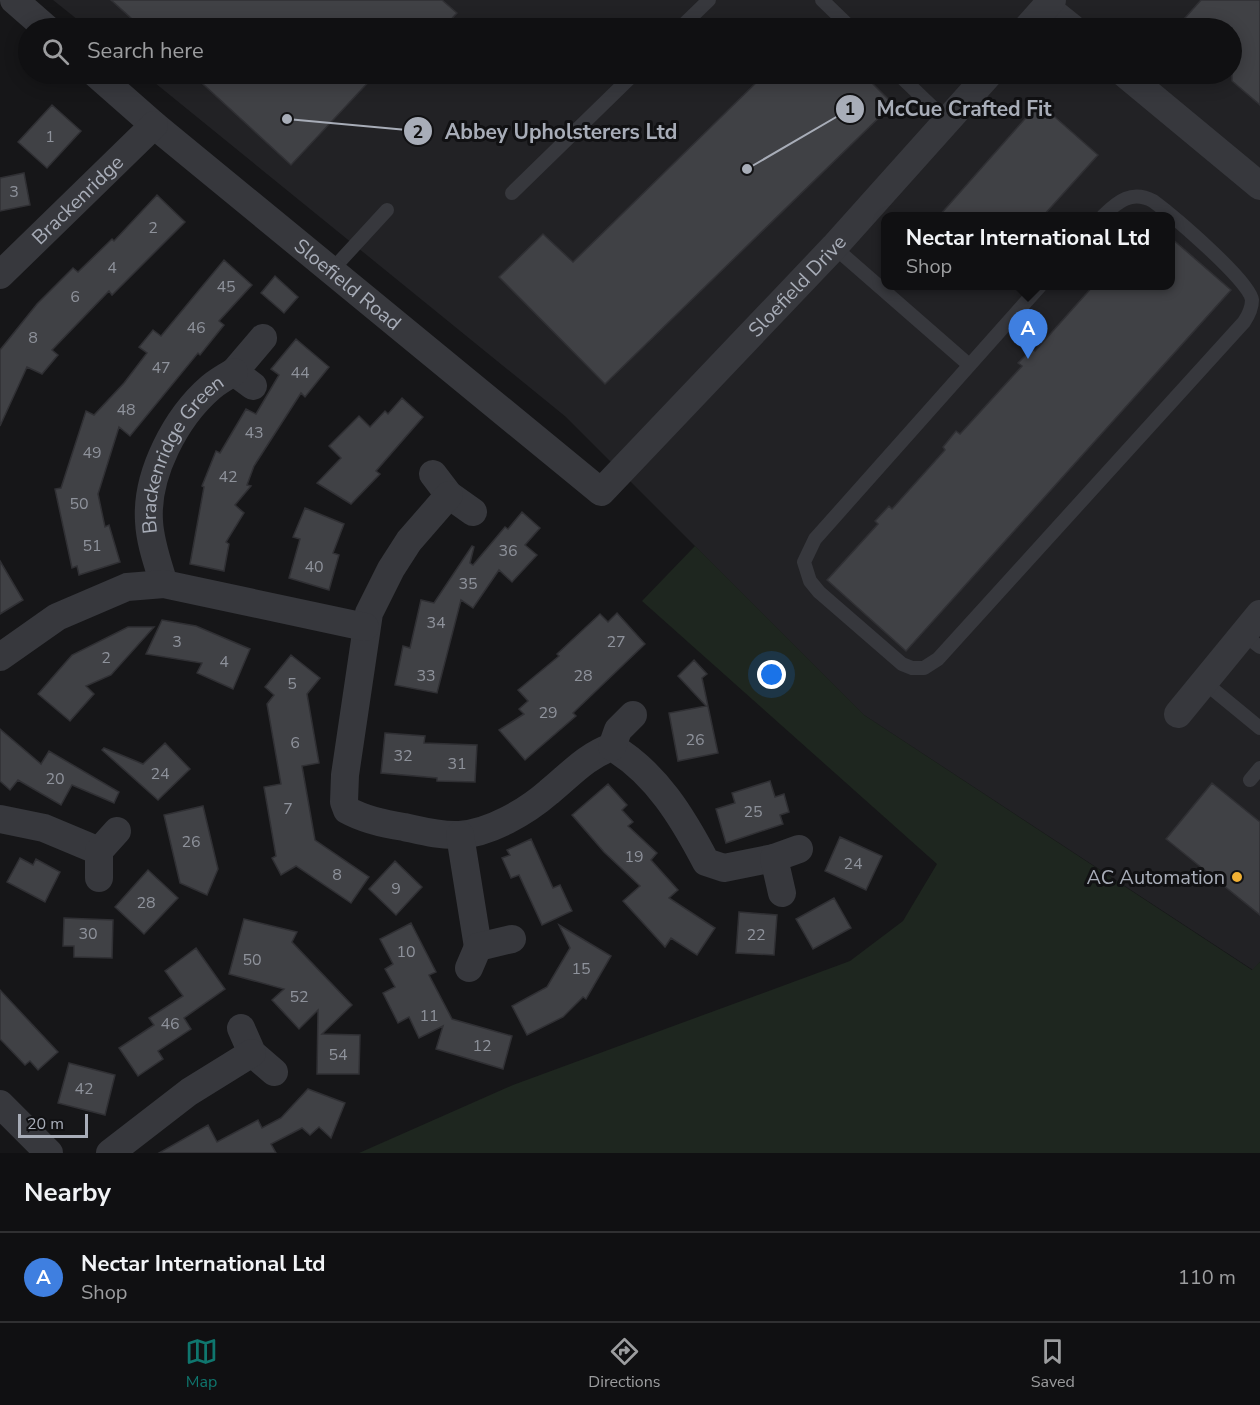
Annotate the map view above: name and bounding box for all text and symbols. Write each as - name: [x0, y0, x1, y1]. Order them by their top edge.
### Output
- search box: [18, 18, 1242, 84]
- icon: search: [39, 35, 72, 68]
- text: Search here: [87, 36, 204, 66]
- callout: McCue Crafted Fit: [835, 89, 1064, 128]
- text: McCue Crafted Fit: [876, 95, 1052, 123]
- text: 1: [845, 97, 855, 121]
- callout: Abbey Upholsterers Ltd: [403, 112, 689, 151]
- text: Abbey Upholsterers Ltd: [445, 118, 677, 146]
- text: 2: [413, 120, 423, 144]
- house number: 1: [45, 126, 55, 148]
- street label: Brackenridge: [26, 149, 129, 251]
- house number: 3: [9, 181, 19, 203]
- popup: [881, 212, 1175, 290]
- house number: 2: [148, 217, 158, 239]
- text: Nectar International Ltd: [906, 223, 1150, 253]
- street label: Sloefield Drive: [742, 229, 853, 343]
- street label: Sloefield Road: [288, 233, 407, 336]
- text: Shop: [906, 253, 952, 280]
- house number: 4: [107, 257, 117, 279]
- house number: 45: [216, 276, 236, 298]
- house number: 6: [70, 286, 80, 308]
- pin: A: [1008, 310, 1048, 359]
- house number: 46: [186, 317, 206, 339]
- house number: 8: [28, 327, 38, 349]
- house number: 47: [151, 357, 171, 379]
- house number: 44: [290, 362, 310, 384]
- street label: Brackenridge Green: [136, 369, 229, 535]
- house number: 48: [116, 399, 136, 421]
- house number: 43: [244, 422, 264, 444]
- house number: 49: [82, 442, 102, 464]
- house number: 42: [218, 466, 238, 488]
- house number: 50: [69, 493, 89, 515]
- house number: 51: [82, 535, 102, 557]
- house number: 36: [498, 540, 518, 562]
- house number: 40: [304, 556, 324, 578]
- house number: 35: [458, 573, 478, 595]
- house number: 34: [426, 612, 446, 634]
- house number: 3: [172, 631, 182, 653]
- house number: 27: [606, 631, 626, 653]
- house number: 2: [101, 647, 111, 669]
- house number: 4: [219, 651, 229, 673]
- your location: [757, 660, 786, 689]
- house number: 33: [416, 665, 436, 687]
- house number: 28: [573, 665, 593, 687]
- house number: 5: [287, 673, 297, 695]
- house number: 29: [538, 702, 558, 724]
- house number: 26: [685, 729, 705, 751]
- house number: 6: [290, 732, 300, 754]
- house number: 32: [393, 745, 413, 767]
- house number: 31: [447, 753, 467, 775]
- house number: 24: [150, 763, 170, 785]
- house number: 20: [45, 768, 65, 790]
- house number: 7: [283, 798, 293, 820]
- house number: 25: [743, 801, 763, 823]
- house number: 26: [181, 831, 201, 853]
- house number: 19: [624, 846, 644, 868]
- house number: 24: [843, 853, 863, 875]
- house number: 8: [332, 864, 342, 886]
- place label: AC Automation: [1086, 864, 1225, 891]
- marker: AC Automation: [1230, 870, 1244, 884]
- house number: 9: [391, 878, 401, 900]
- house number: 28: [136, 892, 156, 914]
- house number: 30: [78, 923, 98, 945]
- house number: 22: [746, 924, 766, 946]
- house number: 10: [396, 941, 416, 963]
- house number: 50: [242, 949, 262, 971]
- house number: 15: [571, 958, 591, 980]
- house number: 52: [289, 986, 309, 1008]
- house number: 11: [419, 1005, 439, 1027]
- house number: 46: [160, 1013, 180, 1035]
- house number: 12: [472, 1035, 492, 1057]
- house number: 54: [328, 1044, 348, 1066]
- house number: 42: [74, 1078, 94, 1100]
- scale bar: [18, 1111, 88, 1138]
- text: 20 m: [27, 1113, 64, 1135]
- text: Nearby: [24, 1175, 111, 1210]
- text: Nectar International Ltd: [81, 1249, 326, 1279]
- text: A: [36, 1264, 51, 1291]
- text: 110 m: [1178, 1264, 1236, 1291]
- text: Shop: [81, 1279, 127, 1306]
- tab: Map: [185, 1335, 218, 1393]
- tab: Directions: [588, 1335, 660, 1393]
- tab: Saved: [1031, 1335, 1075, 1393]

